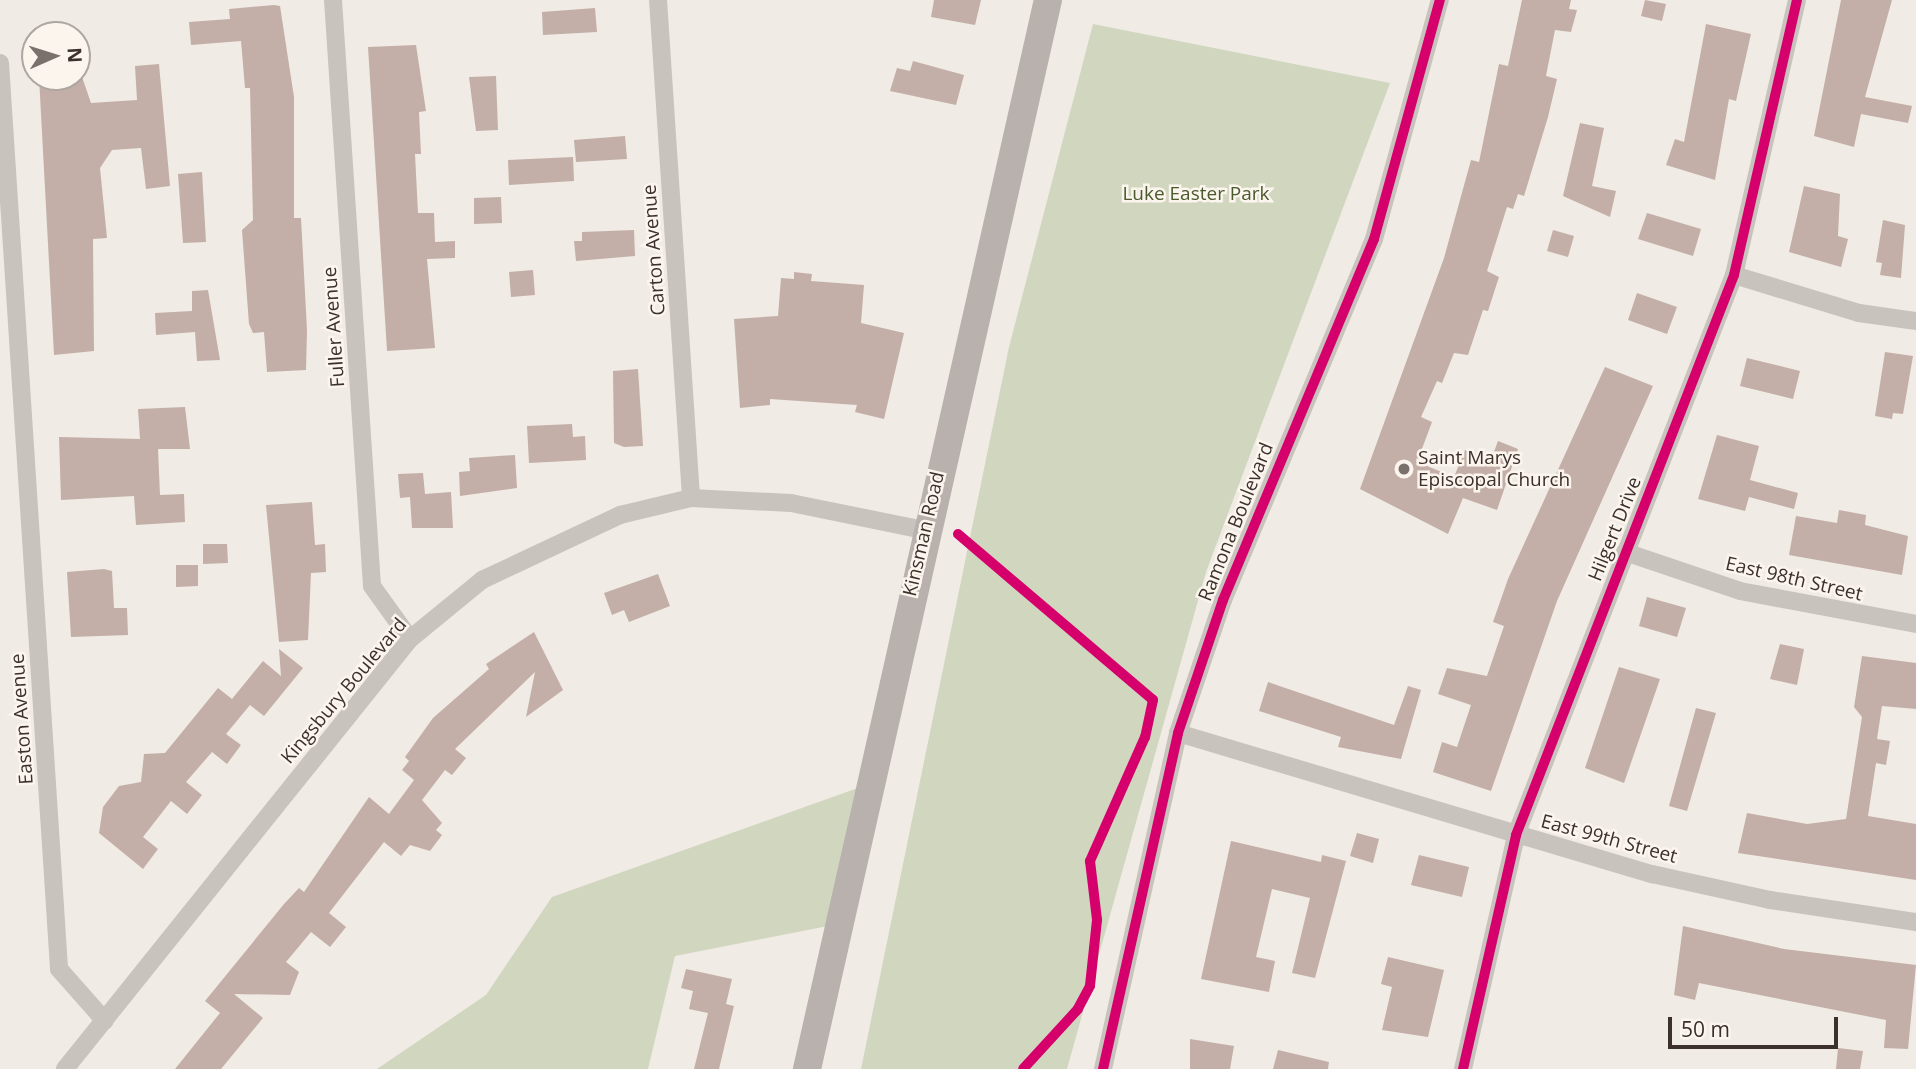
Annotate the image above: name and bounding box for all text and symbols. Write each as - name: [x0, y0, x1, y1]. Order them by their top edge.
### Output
- north arrow: [21, 21, 91, 91]
- text: N: [62, 47, 88, 63]
- park label: Luke Easter Park: [1122, 183, 1270, 205]
- street label: Carton Avenue: [638, 184, 670, 316]
- street label: Fuller Avenue: [318, 266, 350, 388]
- street label: Ramona Boulevard: [1194, 440, 1278, 604]
- place label: Saint Marys Episcopal Church: [1418, 447, 1570, 491]
- marker: Saint Marys Episcopal Church: [1396, 461, 1412, 477]
- street label: Kinsman Road: [899, 469, 949, 599]
- street label: Hilgert Drive: [1584, 473, 1646, 585]
- street label: East 98th Street: [1723, 552, 1865, 606]
- street label: Kingsbury Boulevard: [276, 613, 412, 769]
- street label: Easton Avenue: [6, 653, 38, 785]
- street label: East 99th Street: [1538, 810, 1680, 868]
- scale bar: [1671, 1002, 1841, 1046]
- text: 50 m: [1681, 1015, 1730, 1043]

